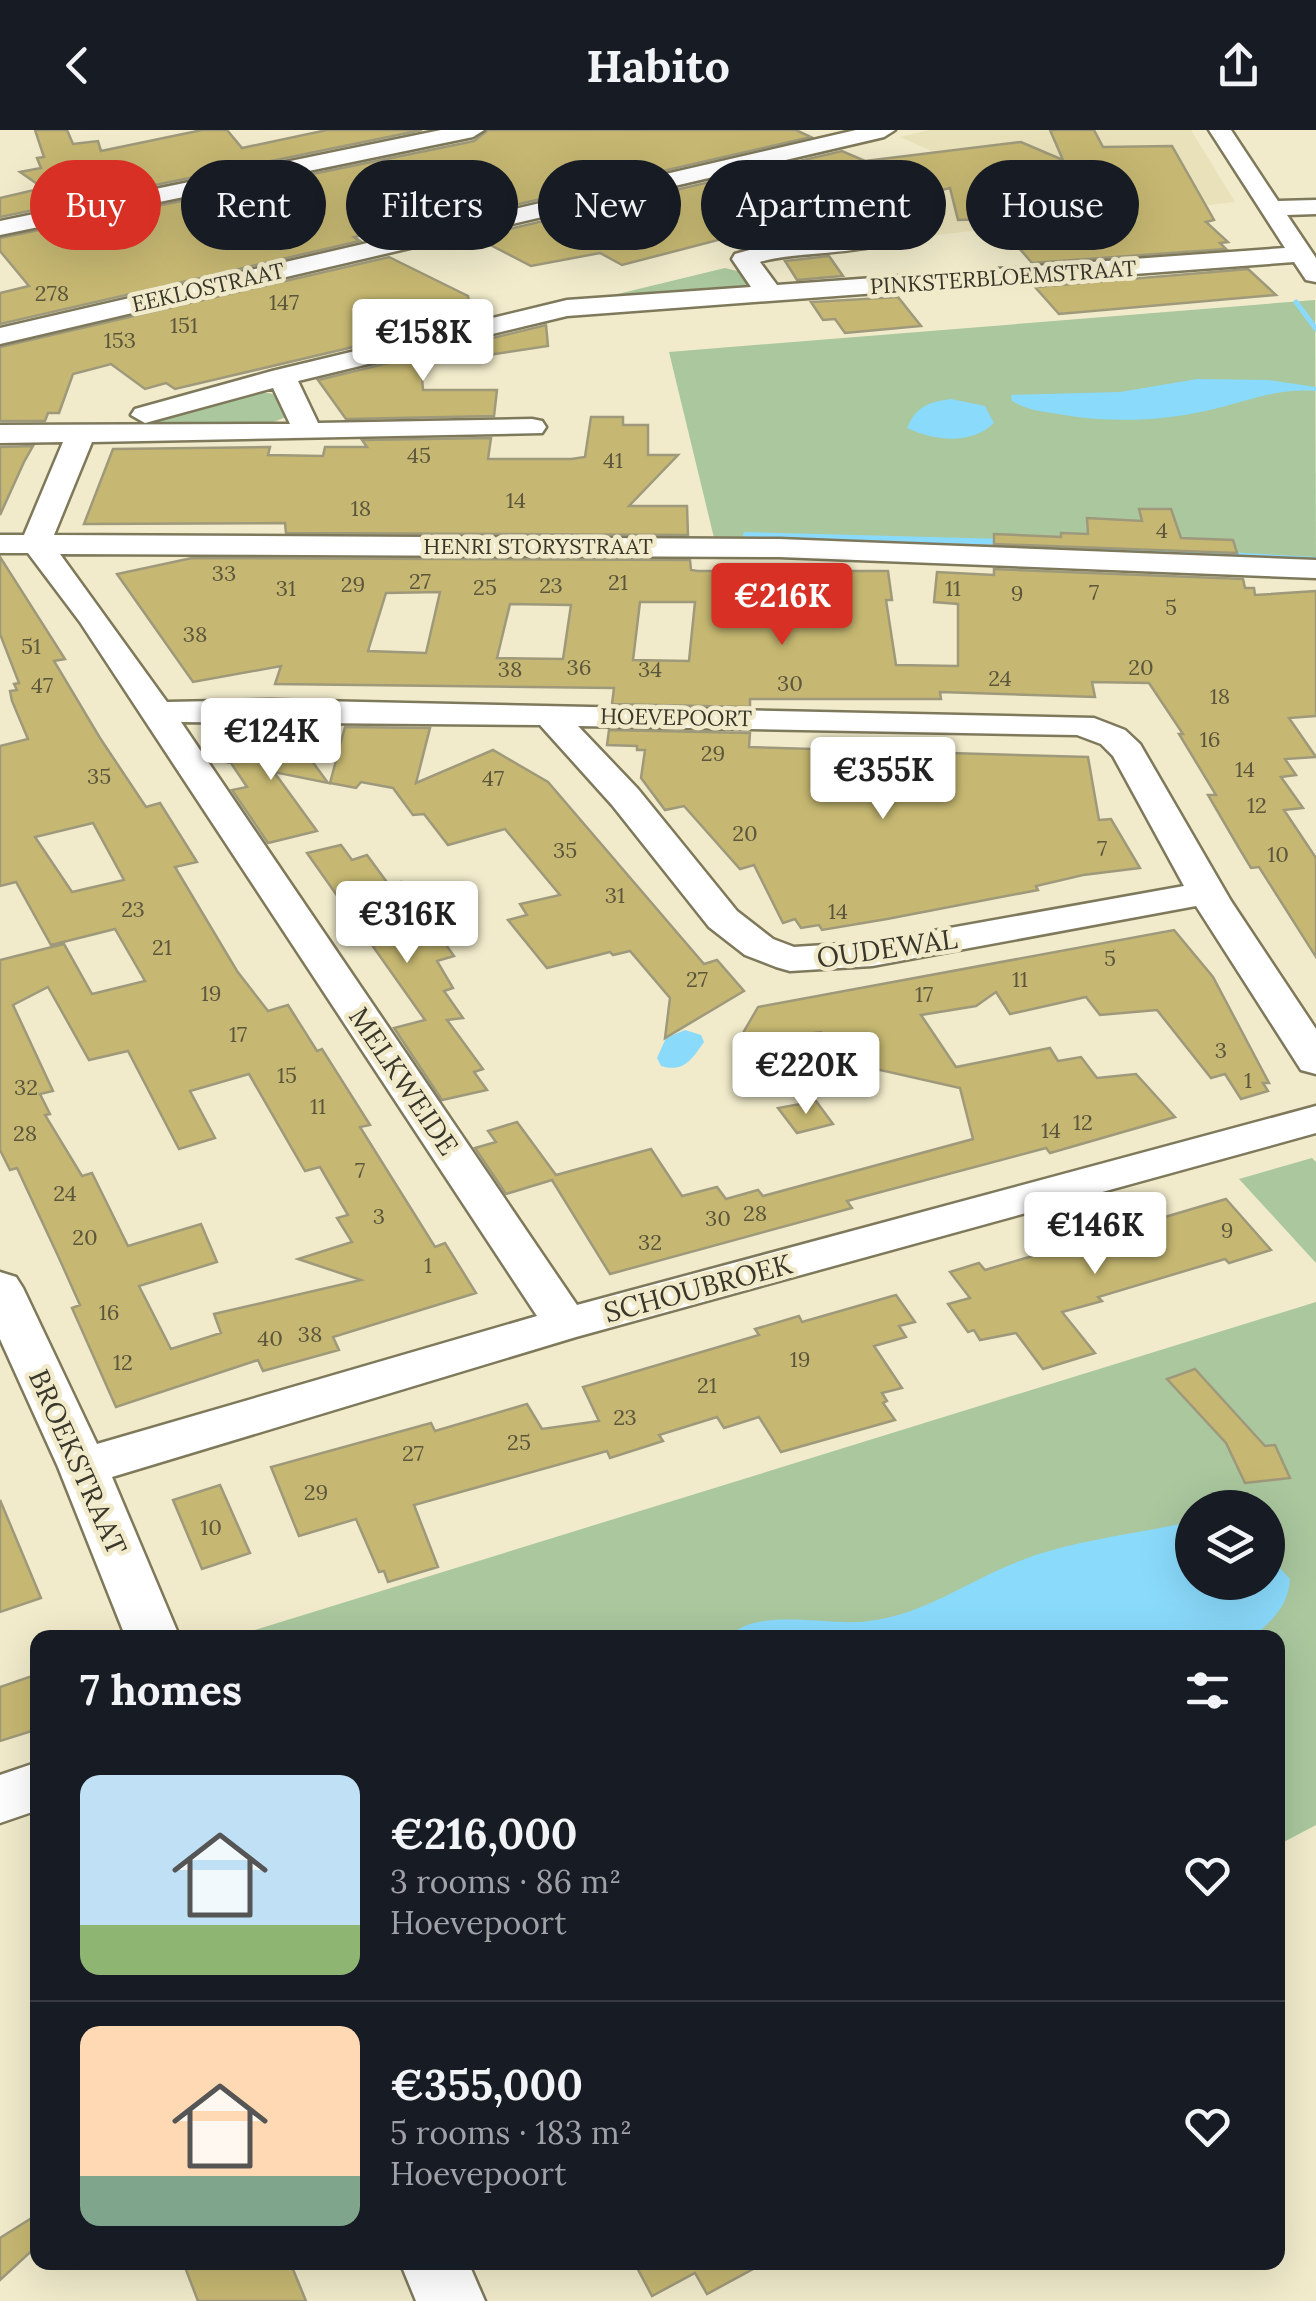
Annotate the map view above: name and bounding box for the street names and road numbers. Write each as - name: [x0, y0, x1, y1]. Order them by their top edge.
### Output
- street label: PINKSTERBLOEMSTRAAT: [869, 254, 1137, 300]
- street label: EEKLOSTRAAT: [129, 256, 287, 318]
- street label: HENRI STORYSTRAAT: [423, 532, 653, 560]
- street label: HOEVEPOORT: [600, 702, 752, 732]
- street label: OUDEWAL: [814, 920, 960, 976]
- street label: MELKWEIDE: [341, 1000, 467, 1162]
- street label: SCHOUBROEK: [600, 1246, 796, 1330]
- street label: BROEKSTRAAT: [21, 1363, 135, 1561]

